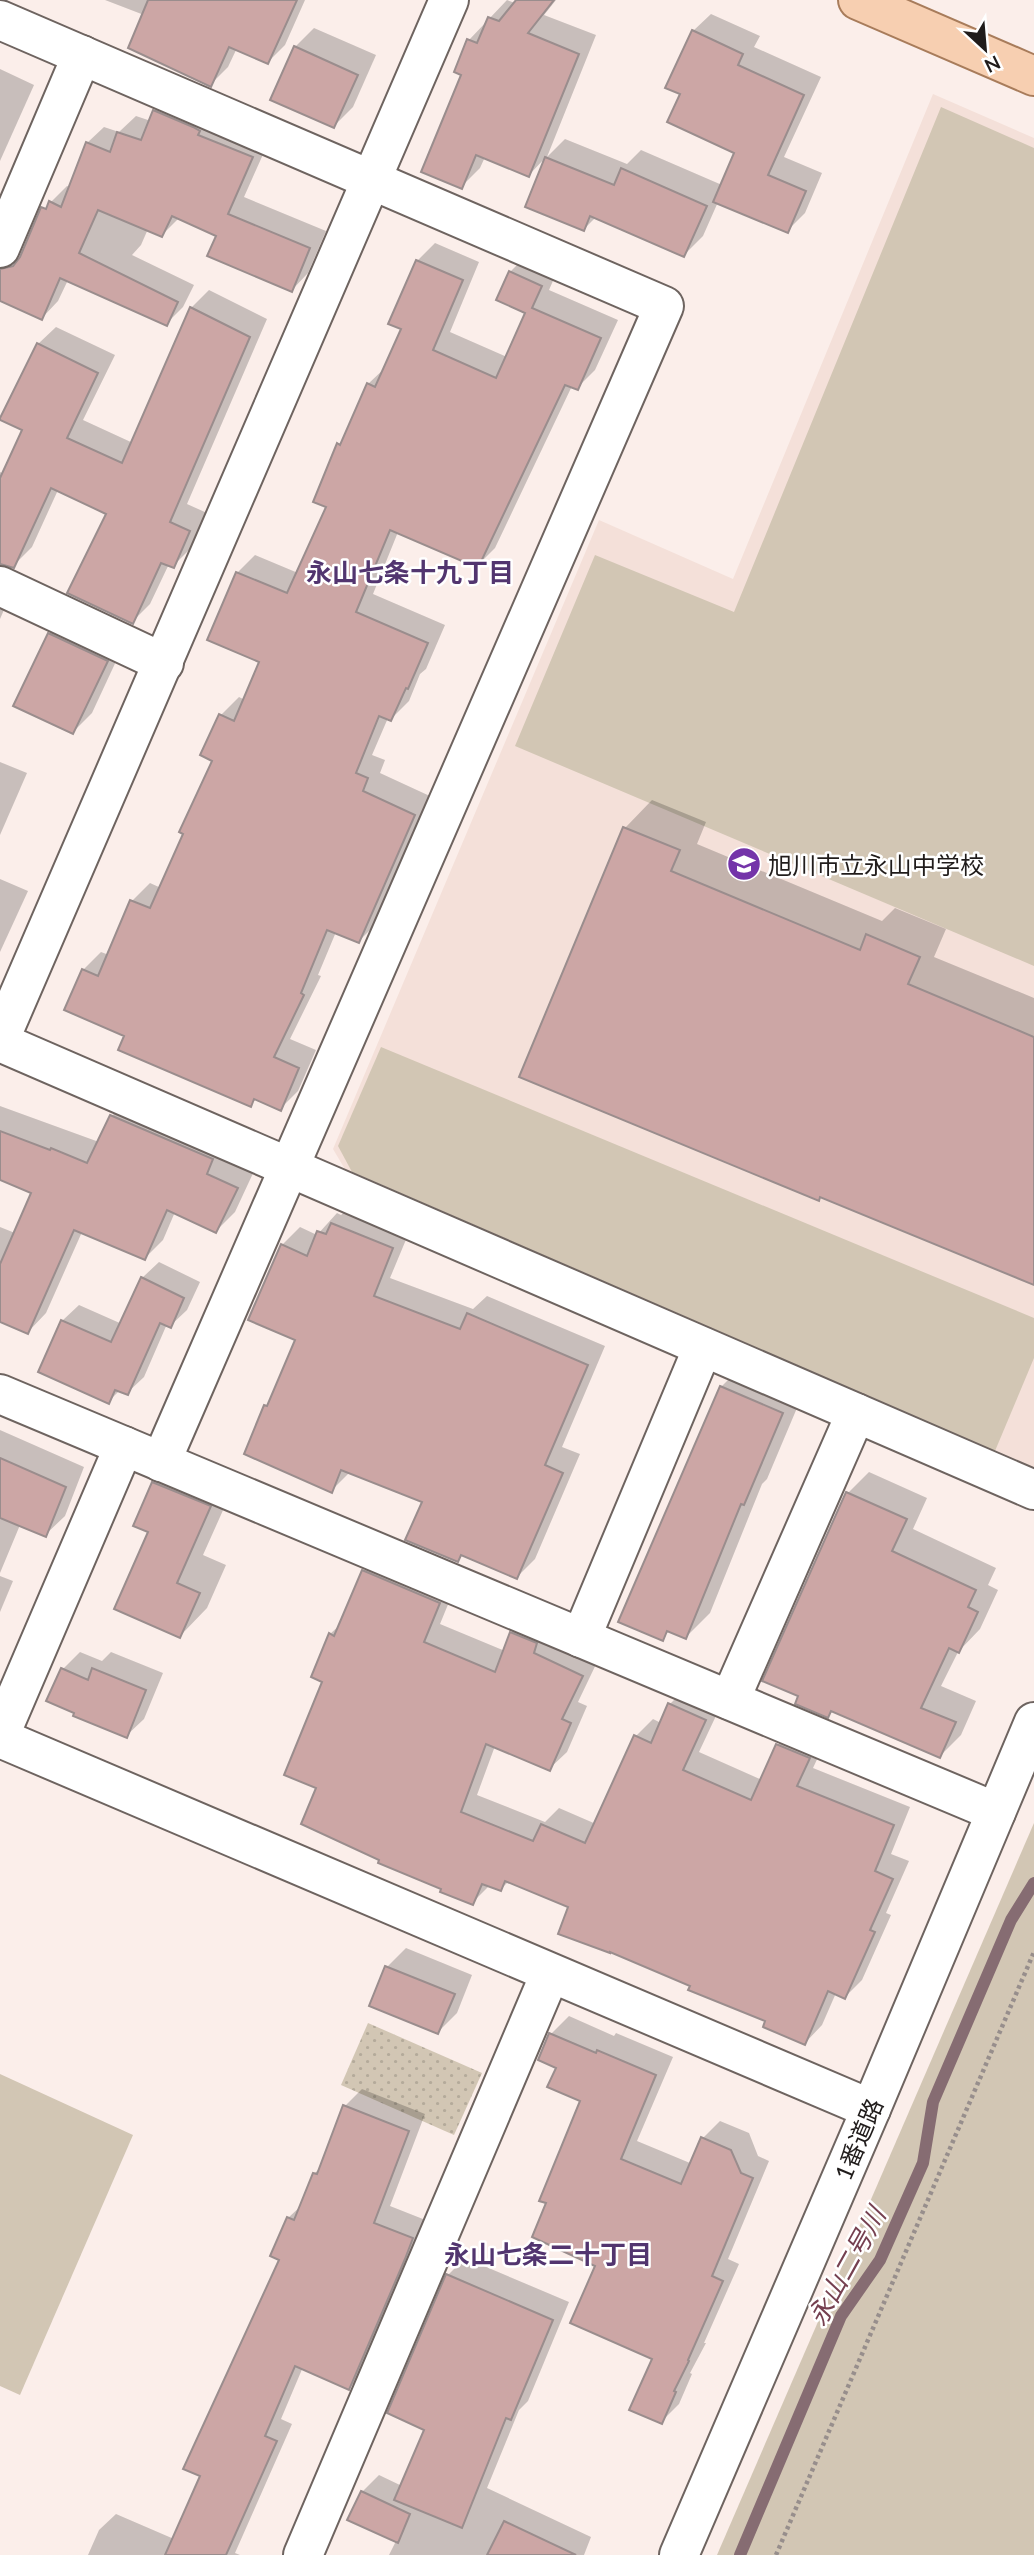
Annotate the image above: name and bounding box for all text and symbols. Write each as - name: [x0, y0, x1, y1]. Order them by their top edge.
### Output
- north arrow: [950, 14, 1020, 84]
- text: N: [981, 51, 1004, 78]
- district label: 永山七条十九丁目: [306, 556, 514, 588]
- school or university icon: 旭川市立永山中学校: [725, 845, 763, 883]
- place label: 旭川市立永山中学校: [768, 850, 984, 879]
- street label: 1番道路: [828, 2094, 888, 2184]
- water label: 永山二号川: [800, 2199, 893, 2331]
- district label: 永山七条二十丁目: [444, 2238, 652, 2270]

